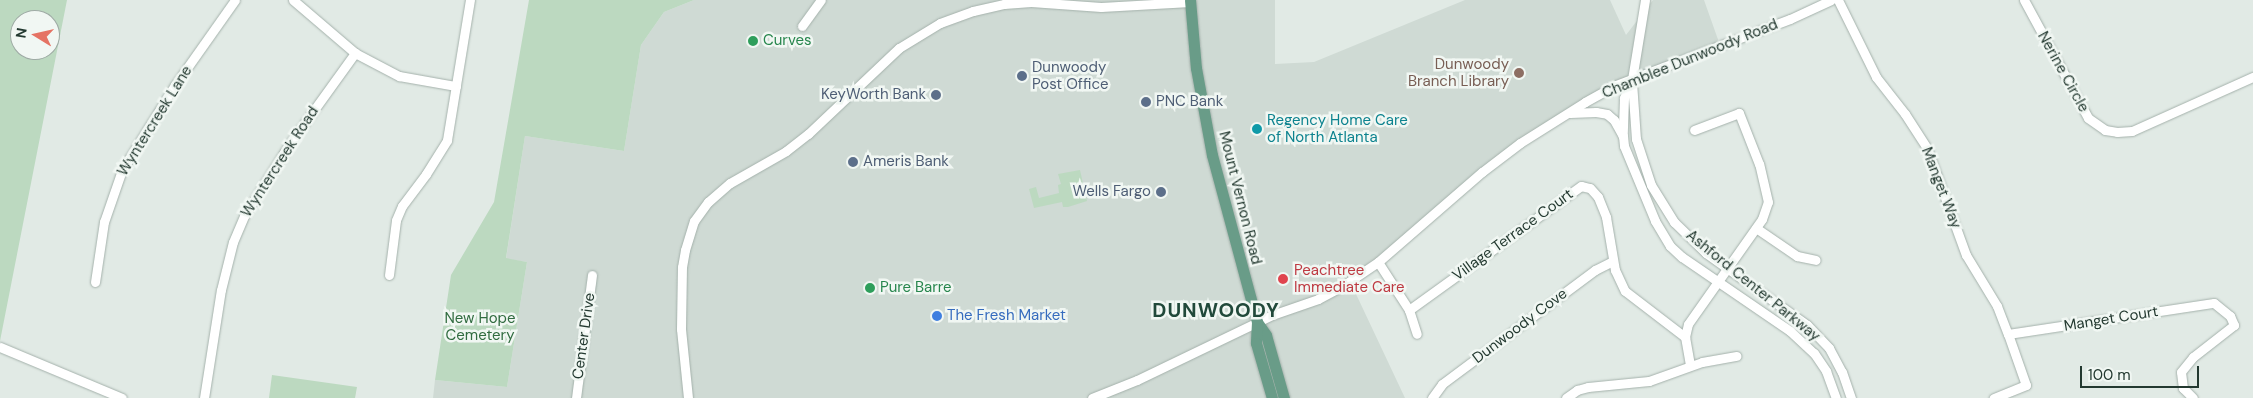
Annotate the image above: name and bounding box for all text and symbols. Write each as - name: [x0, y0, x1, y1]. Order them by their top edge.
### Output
- north arrow: [10, 10, 60, 60]
- street label: Chamblee Dunwoody Road: [1600, 15, 1780, 103]
- text: N: [11, 26, 31, 39]
- street label: Nerine Circle: [2034, 29, 2092, 115]
- place label: Curves: [763, 32, 811, 50]
- marker: Curves: [747, 35, 759, 47]
- place label: Dunwoody Branch Library: [1408, 55, 1509, 90]
- place label: Dunwoody Post Office: [1032, 58, 1108, 93]
- street label: Wyntercreek Lane: [114, 63, 196, 179]
- marker: Dunwoody Branch Library: [1513, 67, 1525, 79]
- marker: Dunwoody Post Office: [1016, 70, 1028, 82]
- place label: KeyWorth Bank: [821, 86, 926, 104]
- marker: KeyWorth Bank: [930, 89, 942, 101]
- place label: PNC Bank: [1156, 93, 1223, 111]
- marker: PNC Bank: [1140, 96, 1152, 108]
- street label: Wyntercreek Road: [238, 103, 322, 221]
- place label: Regency Home Care of North Atlanta: [1267, 111, 1408, 146]
- marker: Regency Home Care of North Atlanta: [1251, 123, 1263, 135]
- street label: Mount Vernon Road: [1215, 129, 1265, 267]
- street label: Manget Way: [1917, 145, 1965, 231]
- place label: Ameris Bank: [863, 153, 949, 171]
- marker: Ameris Bank: [847, 156, 859, 168]
- place label: Wells Fargo: [1073, 183, 1151, 201]
- street label: Village Terrace Court: [1449, 185, 1577, 285]
- marker: Wells Fargo: [1155, 186, 1167, 198]
- street label: Ashford Center Parkway: [1682, 226, 1824, 346]
- place label: Peachtree Immediate Care: [1294, 261, 1405, 296]
- marker: Peachtree Immediate Care: [1276, 272, 1290, 286]
- place label: Pure Barre: [880, 279, 952, 297]
- marker: Pure Barre: [864, 282, 876, 294]
- street label: Dunwoody Cove: [1469, 285, 1571, 367]
- street label: Center Drive: [569, 292, 599, 380]
- district label: DUNWOODY: [1151, 298, 1281, 322]
- street label: Manget Court: [2063, 303, 2159, 335]
- place label: The Fresh Market: [947, 307, 1066, 325]
- park label: New Hope Cemetery: [444, 309, 516, 344]
- marker: The Fresh Market: [931, 310, 943, 322]
- scale bar: [2083, 356, 2202, 388]
- text: 100 m: [2088, 365, 2131, 385]

